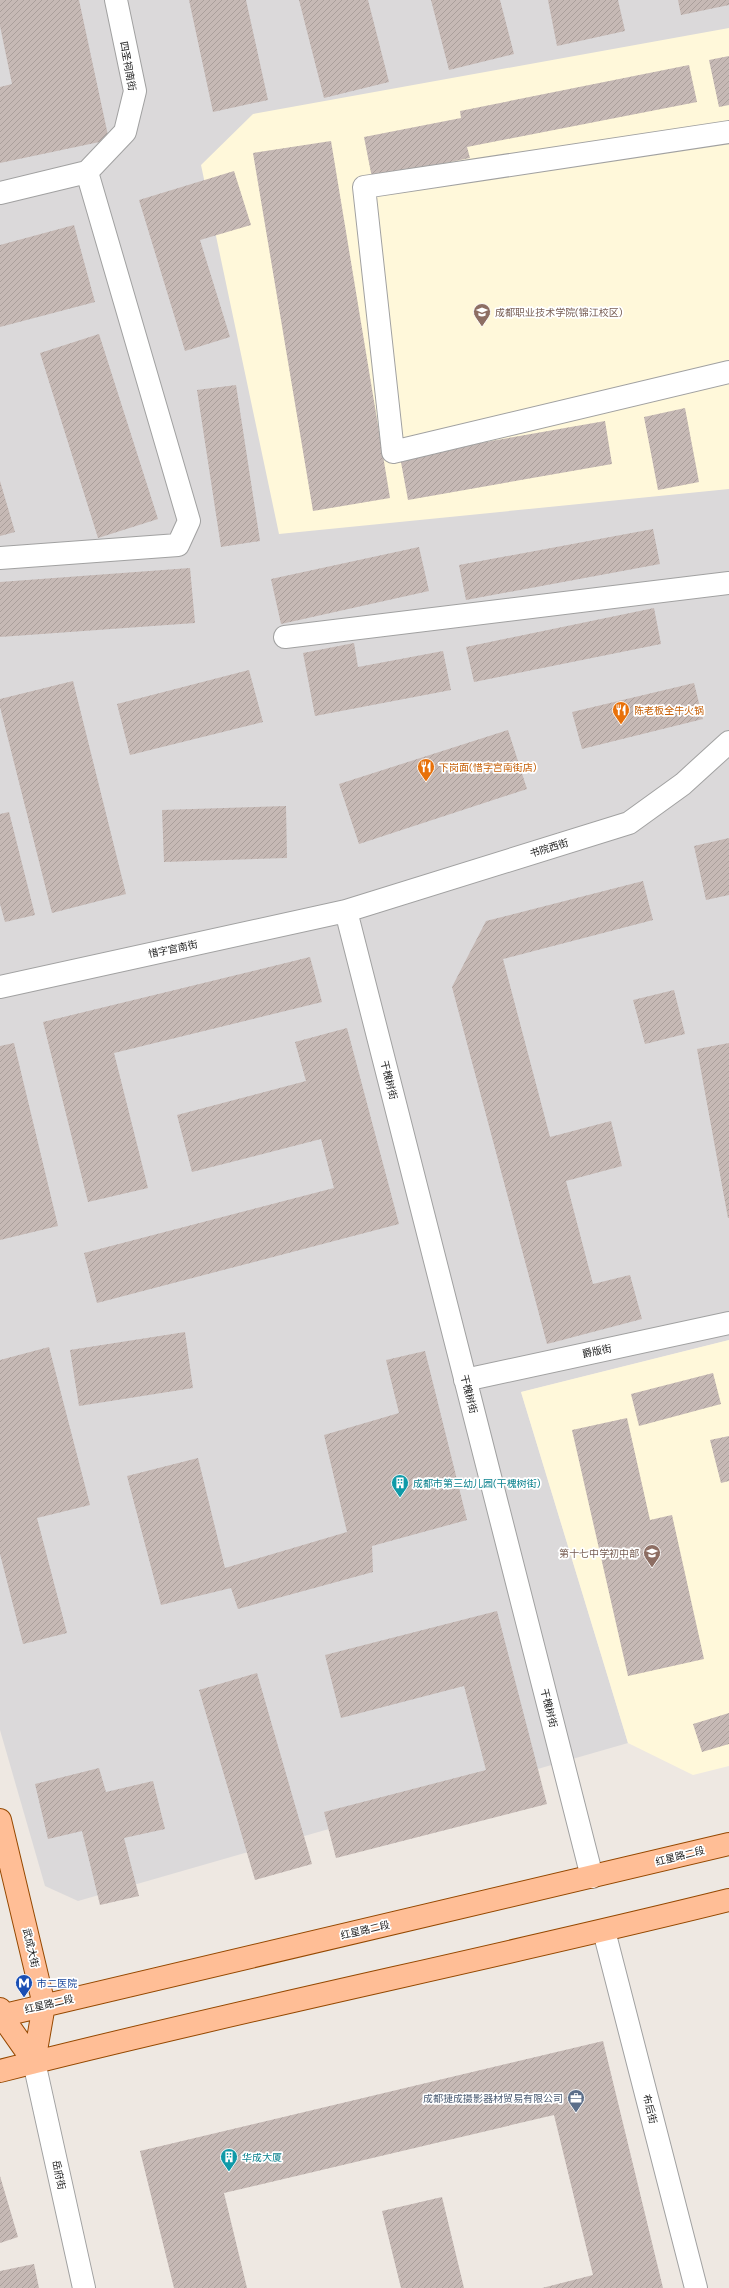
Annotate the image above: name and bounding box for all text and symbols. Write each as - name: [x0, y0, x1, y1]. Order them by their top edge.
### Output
- street label: 四圣祠南街: [117, 40, 139, 92]
- school or university icon: 成都职业技术学院(锦江校区): [472, 302, 492, 327]
- place label: 成都职业技术学院(锦江校区): [495, 306, 623, 319]
- restaurant icon: 陈老板全牛火锅: [611, 700, 631, 725]
- place label: 陈老板全牛火锅: [634, 704, 704, 717]
- restaurant icon: 下岗面(惜字宫南街店): [416, 757, 436, 782]
- place label: 下岗面(惜字宫南街店): [439, 761, 537, 774]
- street label: 书院西街: [528, 836, 570, 860]
- street label: 惜字宫南街: [147, 937, 199, 961]
- street label: 干槐树街: [378, 1059, 400, 1101]
- street label: 爵版街: [581, 1342, 613, 1360]
- street label: 干槐树街: [458, 1373, 480, 1415]
- building icon: 成都市第三幼儿园(干槐树街): [390, 1473, 410, 1498]
- place label: 成都市第三幼儿园(干槐树街): [413, 1477, 541, 1490]
- school or university icon: 第十七中学初中部: [642, 1543, 662, 1568]
- place label: 第十七中学初中部: [559, 1547, 639, 1560]
- street label: 干槐树街: [538, 1687, 560, 1729]
- street label: 红星路二段: [654, 1844, 706, 1868]
- street label: 红星路二段: [339, 1918, 391, 1942]
- street label: 武成大街: [20, 1927, 42, 1969]
- metro station icon: 市二医院: [14, 1973, 34, 1998]
- place label: 市二医院: [37, 1977, 77, 1990]
- street label: 红星路二段: [23, 1992, 75, 2016]
- office icon: 成都捷成摄影器材贸易有限公司: [566, 2088, 586, 2113]
- place label: 成都捷成摄影器材贸易有限公司: [423, 2092, 563, 2105]
- street label: 布后街: [640, 2093, 660, 2125]
- building icon: 华成大厦: [219, 2147, 239, 2172]
- place label: 华成大厦: [242, 2151, 282, 2164]
- street label: 岳府街: [50, 2159, 68, 2191]

